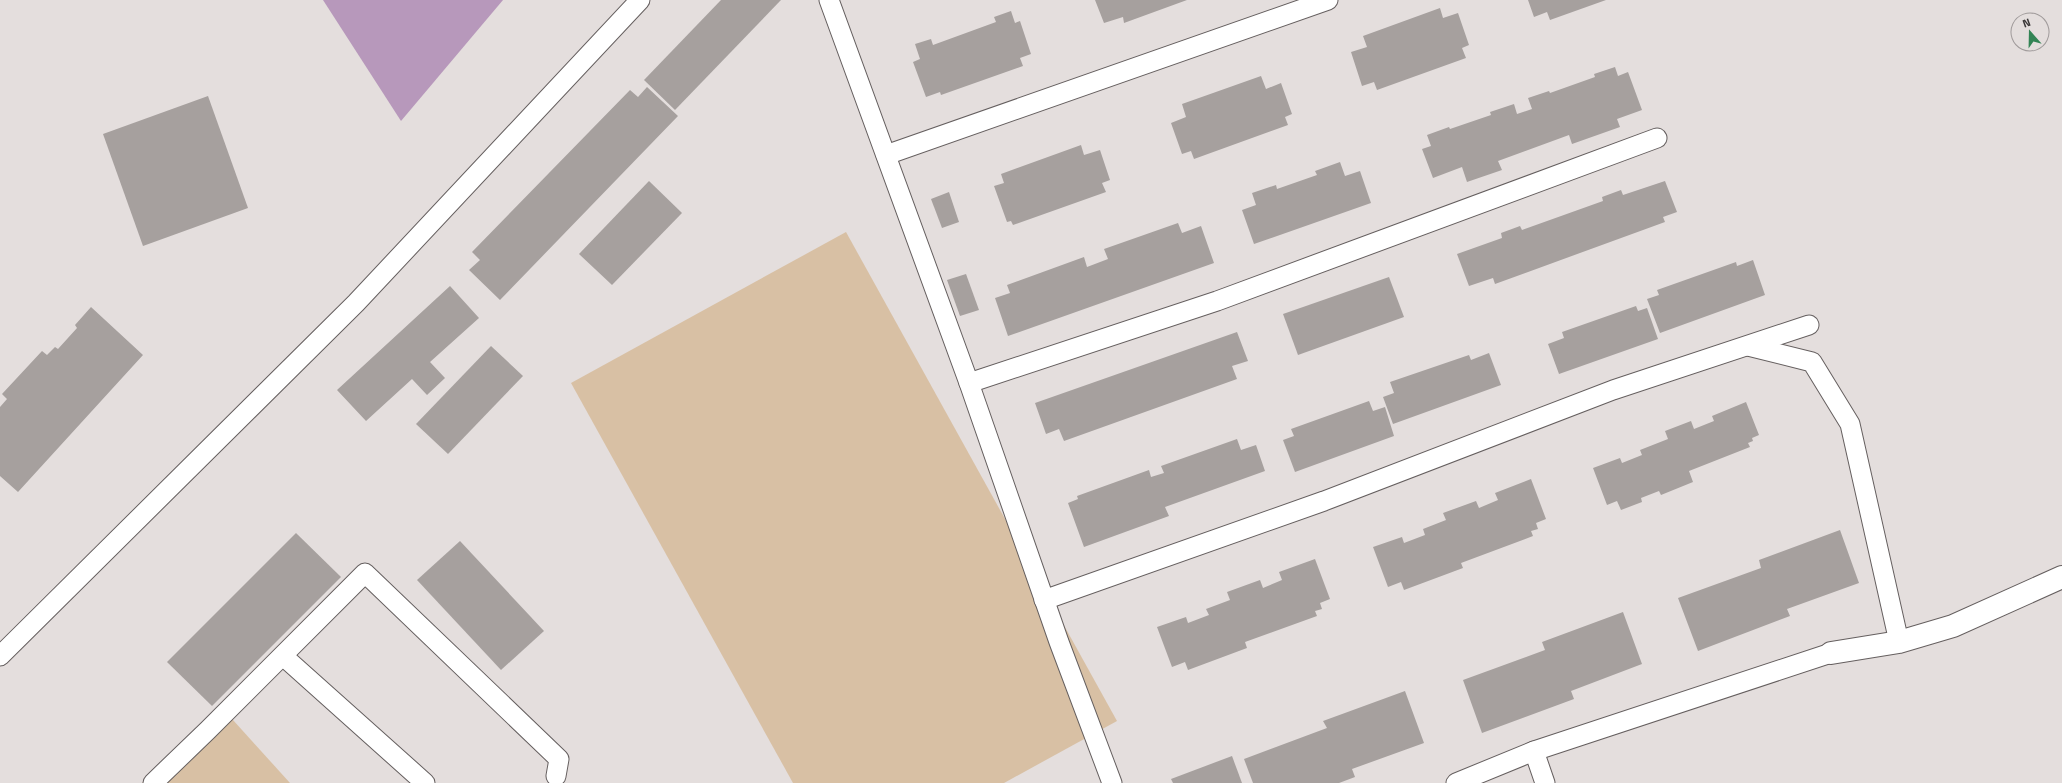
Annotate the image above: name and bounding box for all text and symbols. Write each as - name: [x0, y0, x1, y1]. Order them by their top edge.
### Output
- north arrow: [2010, 12, 2050, 52]
- text: N: [2020, 14, 2033, 31]

